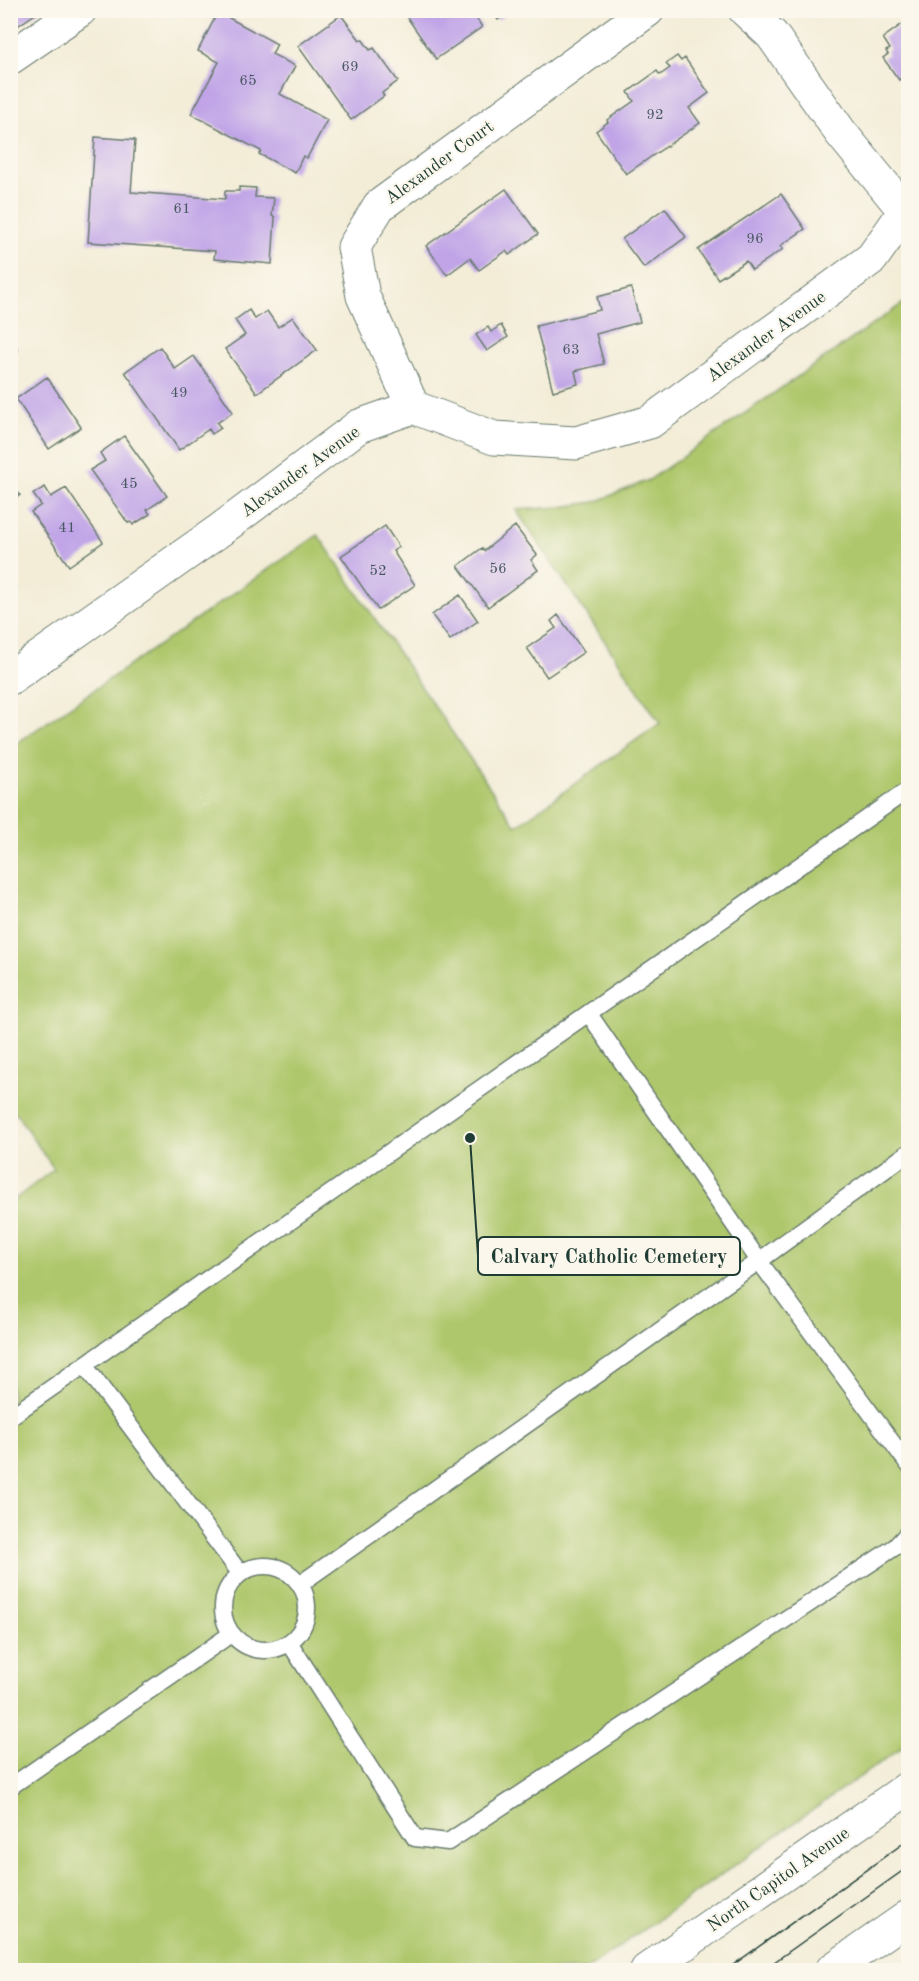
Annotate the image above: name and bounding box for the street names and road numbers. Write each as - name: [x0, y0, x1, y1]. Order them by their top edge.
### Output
- street label: Alexander Court: [382, 118, 497, 208]
- street label: Alexander Avenue: [704, 288, 829, 386]
- street label: Alexander Avenue: [238, 423, 363, 521]
- street label: North Capitol Avenue: [704, 1824, 853, 1936]

